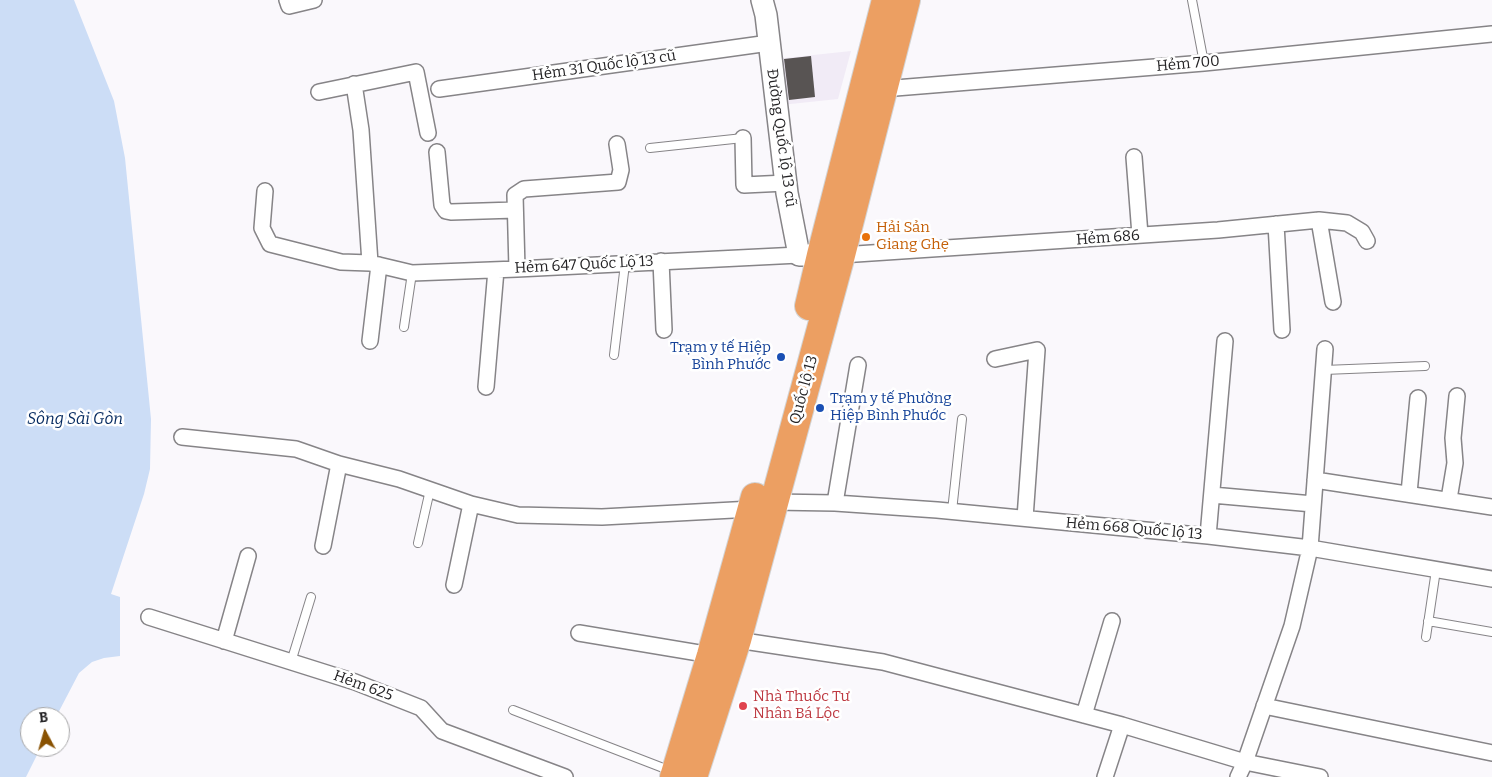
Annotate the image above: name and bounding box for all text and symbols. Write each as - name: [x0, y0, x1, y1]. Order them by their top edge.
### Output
- street label: Hẻm 31 Quốc lộ 13 cũ: [531, 47, 677, 85]
- street label: Hẻm 700: [1155, 52, 1221, 76]
- street label: Đường Quốc lộ 13 cũ: [762, 68, 800, 208]
- place label: Hải Sản Giang Ghẹ: [876, 219, 949, 254]
- street label: Hẻm 686: [1076, 227, 1140, 249]
- marker: Hải Sản Giang Ghẹ: [860, 231, 872, 243]
- street label: Hẻm 647 Quốc Lộ 13: [514, 252, 654, 278]
- place label: Trạm y tế Hiệp Bình Phước: [670, 339, 771, 374]
- marker: Trạm y tế Hiệp Bình Phước: [775, 351, 787, 363]
- street label: Quốc lộ 13: [786, 354, 822, 426]
- place label: Trạm y tế Phường Hiệp Bình Phước: [830, 390, 952, 425]
- marker: Trạm y tế Phường Hiệp Bình Phước: [814, 402, 826, 414]
- water label: Sông Sài Gòn: [27, 410, 123, 430]
- street label: Hẻm 668 Quốc lộ 13: [1065, 514, 1203, 544]
- street label: Hẻm 625: [331, 667, 395, 705]
- place label: Nhà Thuốc Tư Nhân Bá Lộc: [753, 688, 850, 723]
- marker: Nhà Thuốc Tư Nhân Bá Lộc: [737, 700, 749, 712]
- north arrow: [20, 707, 70, 757]
- text: B: [38, 709, 49, 727]

